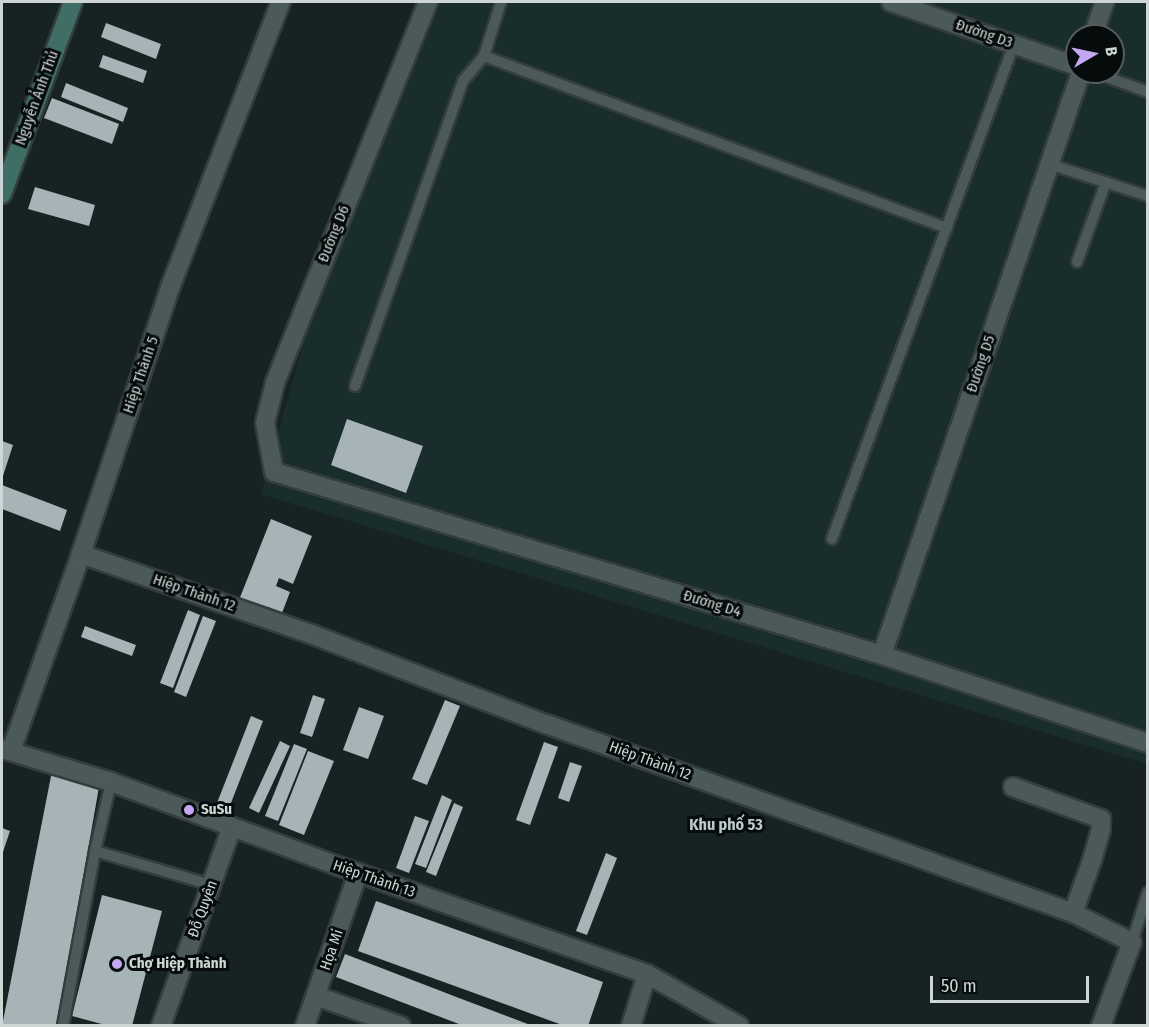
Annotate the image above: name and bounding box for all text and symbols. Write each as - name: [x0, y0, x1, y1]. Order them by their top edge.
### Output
- street label: Đường D3: [953, 16, 1015, 52]
- north arrow: [1065, 24, 1125, 84]
- text: B: [1101, 46, 1121, 57]
- street label: Nguyễn Ảnh Thủ: [12, 48, 62, 148]
- street label: Đường D6: [314, 203, 354, 265]
- street label: Đường D5: [963, 333, 999, 395]
- street label: Hiệp Thành 5: [119, 334, 163, 416]
- street label: Hiệp Thành 12: [151, 571, 237, 615]
- street label: Đường D4: [681, 587, 743, 621]
- street label: Hiệp Thành 12: [607, 738, 693, 784]
- place label: SuSu: [201, 801, 232, 819]
- marker: SuSu: [182, 803, 196, 817]
- district label: Khu phố 53: [689, 815, 763, 835]
- street label: Hiệp Thành 13: [330, 857, 418, 901]
- street label: Đỗ Quyên: [184, 878, 222, 940]
- street label: Họa Mi: [317, 927, 347, 973]
- place label: Chợ Hiệp Thành: [129, 955, 226, 973]
- marker: Chợ Hiệp Thành: [110, 957, 124, 971]
- scale bar: [933, 964, 1092, 1002]
- text: 50 m: [941, 975, 977, 997]

